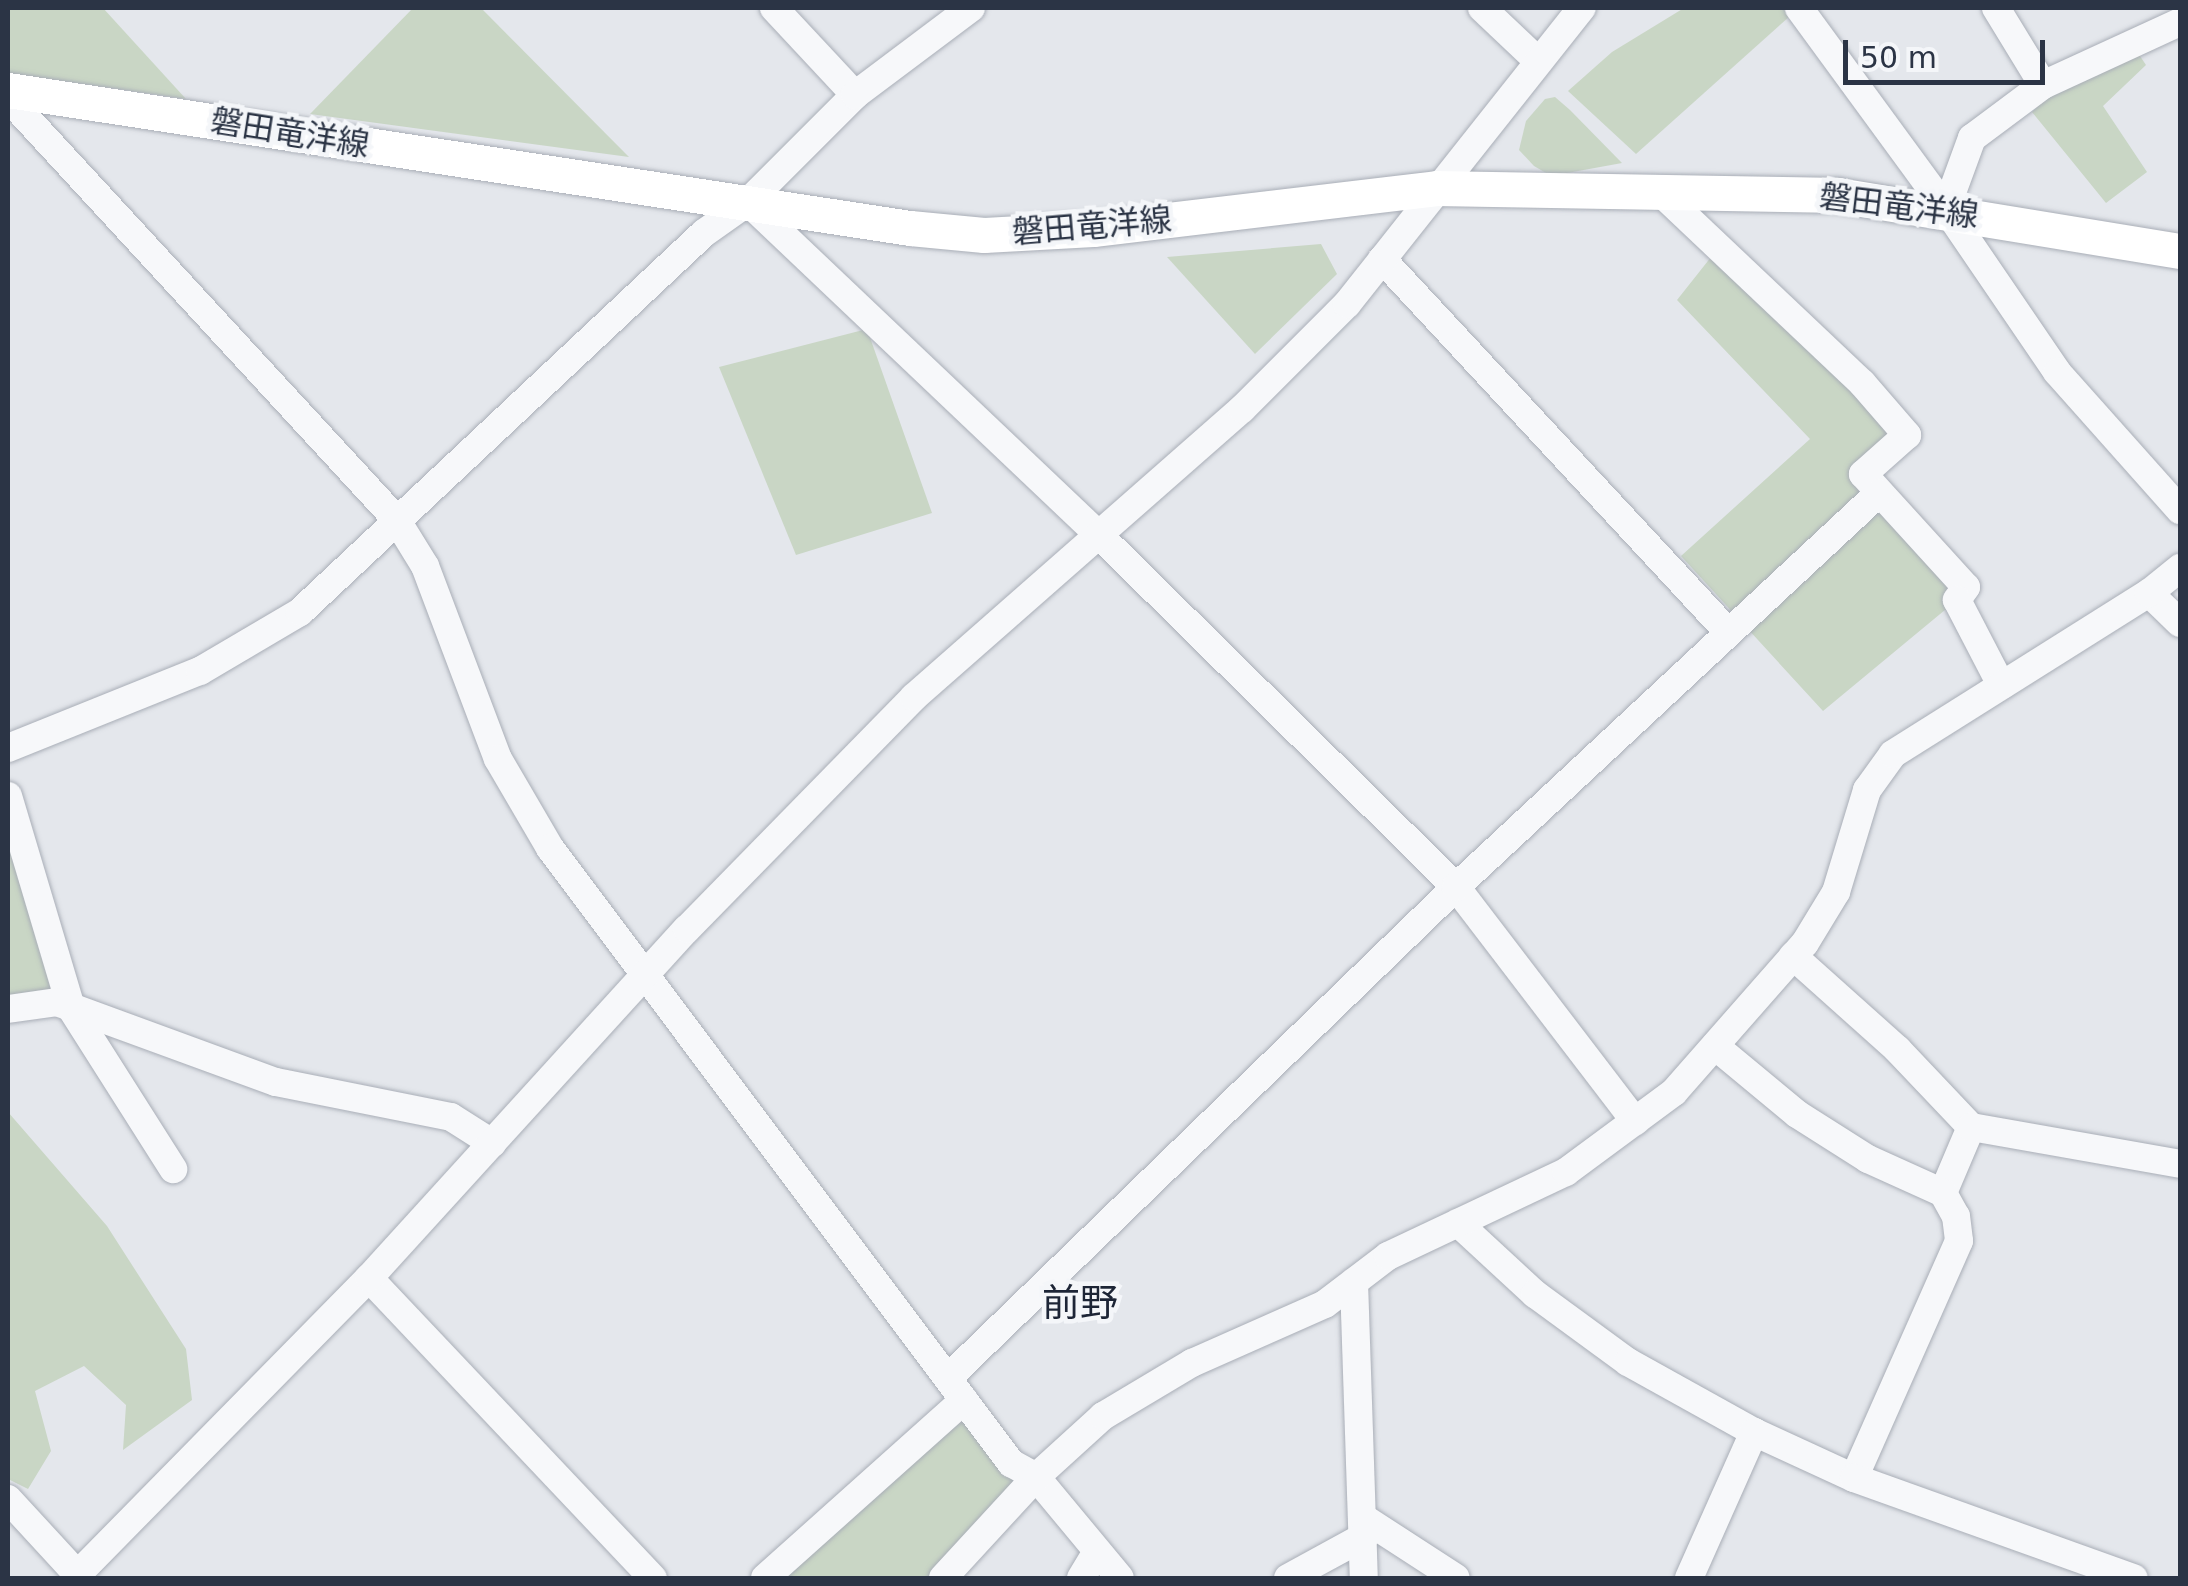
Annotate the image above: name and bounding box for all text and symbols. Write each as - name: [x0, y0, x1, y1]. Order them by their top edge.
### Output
- scale bar: [1848, 20, 2050, 82]
- text: 50 m: [1860, 40, 1937, 75]
- street label: 磐田竜洋線: [208, 102, 372, 164]
- street label: 磐田竜洋線: [1817, 177, 1981, 235]
- street label: 磐田竜洋線: [1011, 200, 1173, 252]
- district label: 前野: [1042, 1281, 1118, 1327]

